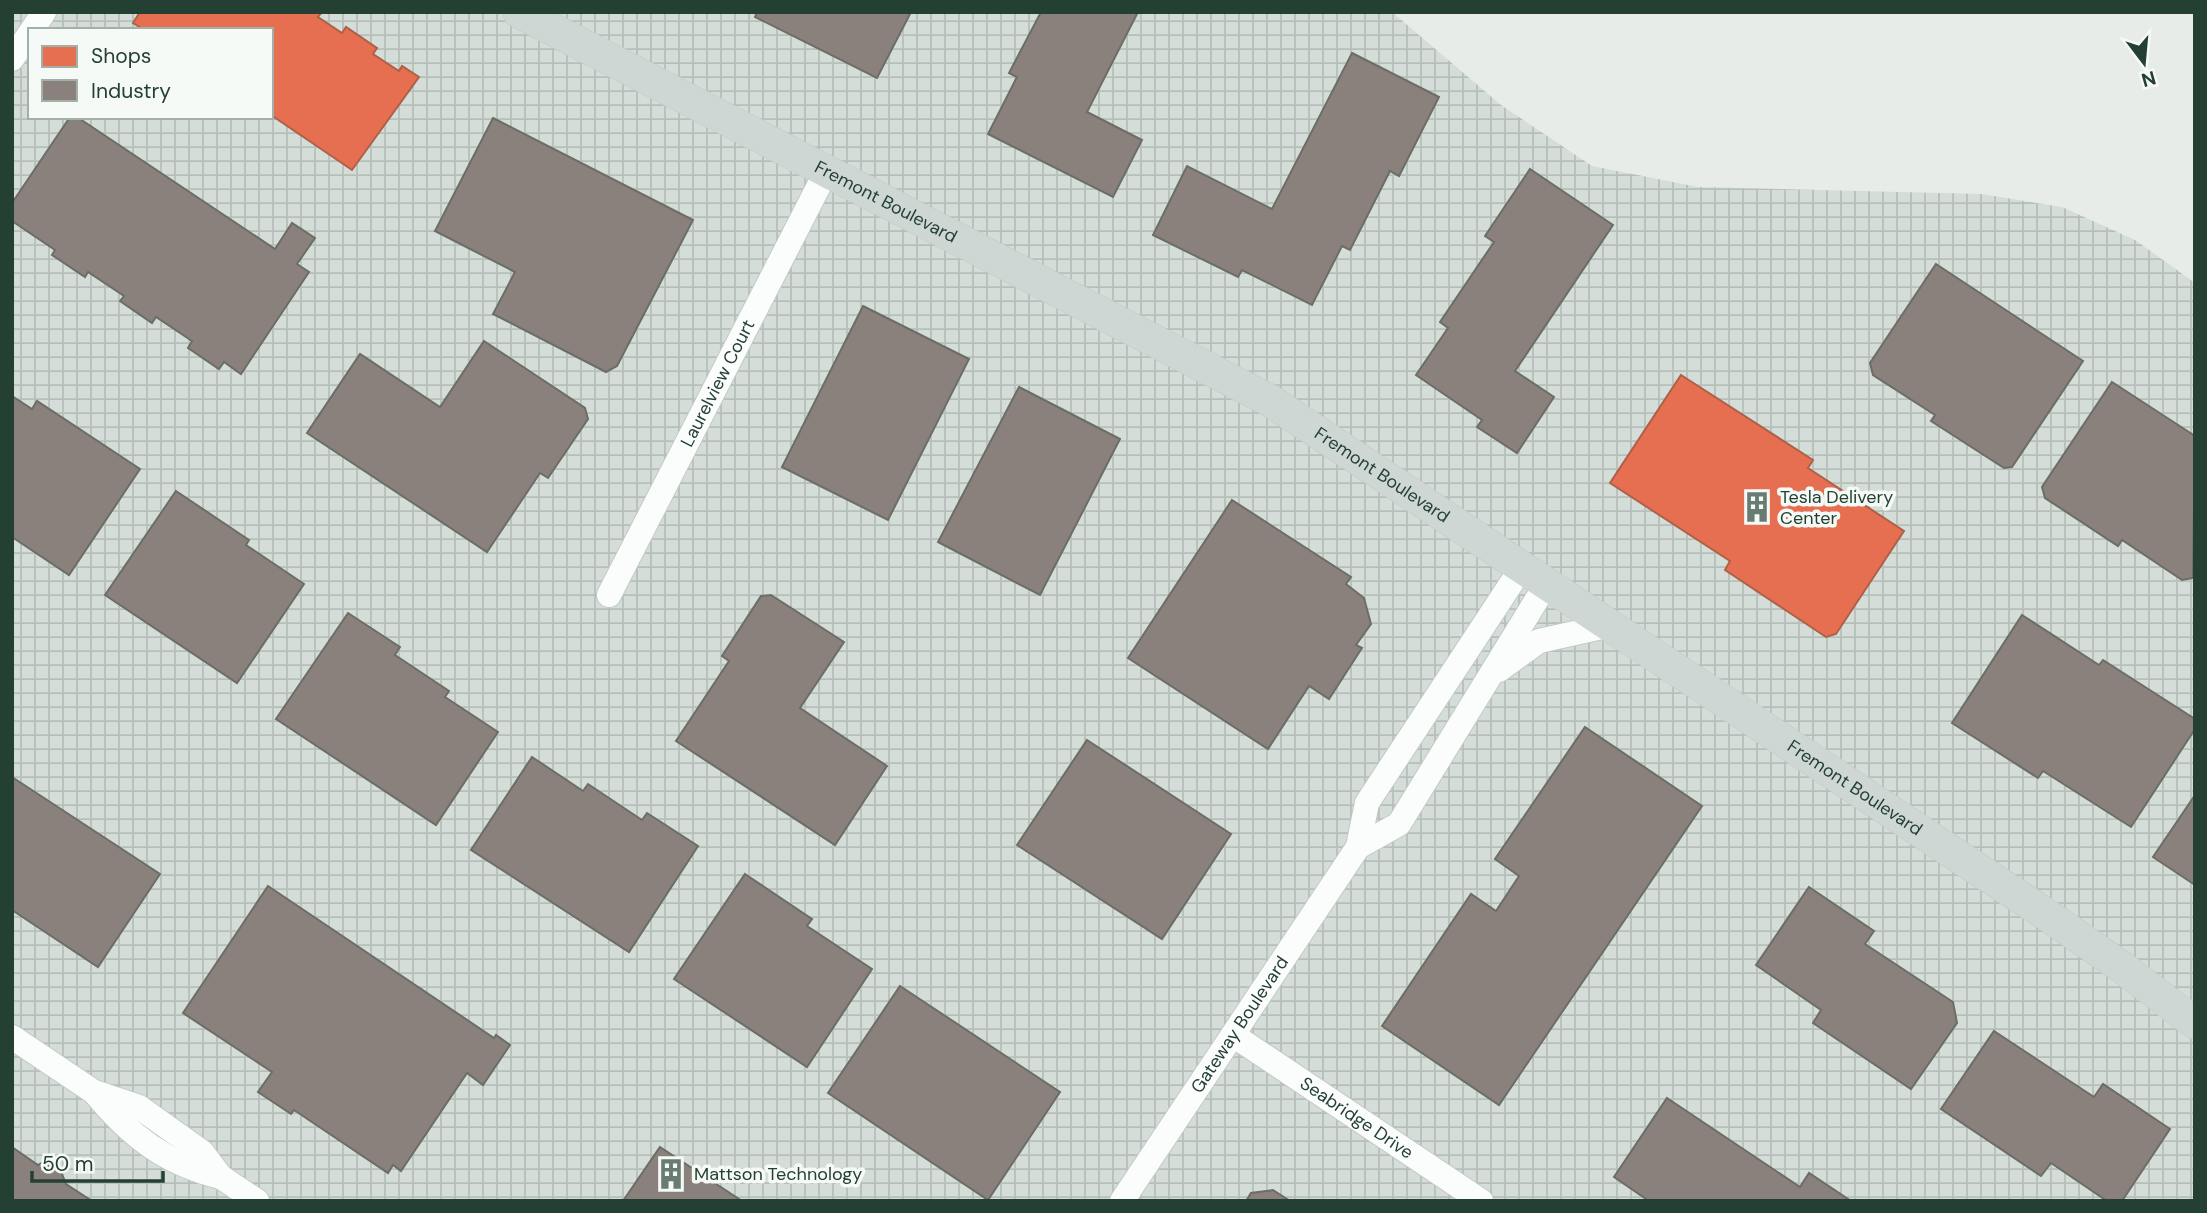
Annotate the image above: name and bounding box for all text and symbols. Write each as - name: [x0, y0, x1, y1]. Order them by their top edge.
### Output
- legend: [28, 28, 273, 119]
- north arrow: [2109, 28, 2179, 98]
- text: Shops: [91, 42, 151, 70]
- text: N: [2138, 65, 2159, 93]
- text: Industry: [91, 77, 171, 105]
- street label: Fremont Boulevard: [810, 155, 961, 249]
- street label: Laurelview Court: [675, 315, 760, 451]
- street label: Fremont Boulevard: [1310, 421, 1454, 528]
- place label: Tesla Delivery Center: [1780, 485, 1893, 530]
- building icon: Tesla Delivery Center: [1740, 490, 1774, 524]
- street label: Fremont Boulevard: [1783, 734, 1927, 841]
- street label: Gateway Boulevard: [1185, 951, 1294, 1098]
- street label: Seabridge Drive: [1296, 1071, 1418, 1164]
- scale bar: [32, 1140, 163, 1184]
- text: 50 m: [42, 1150, 93, 1178]
- building icon: Mattson Technology: [654, 1157, 688, 1191]
- place label: Mattson Technology: [694, 1162, 862, 1186]

